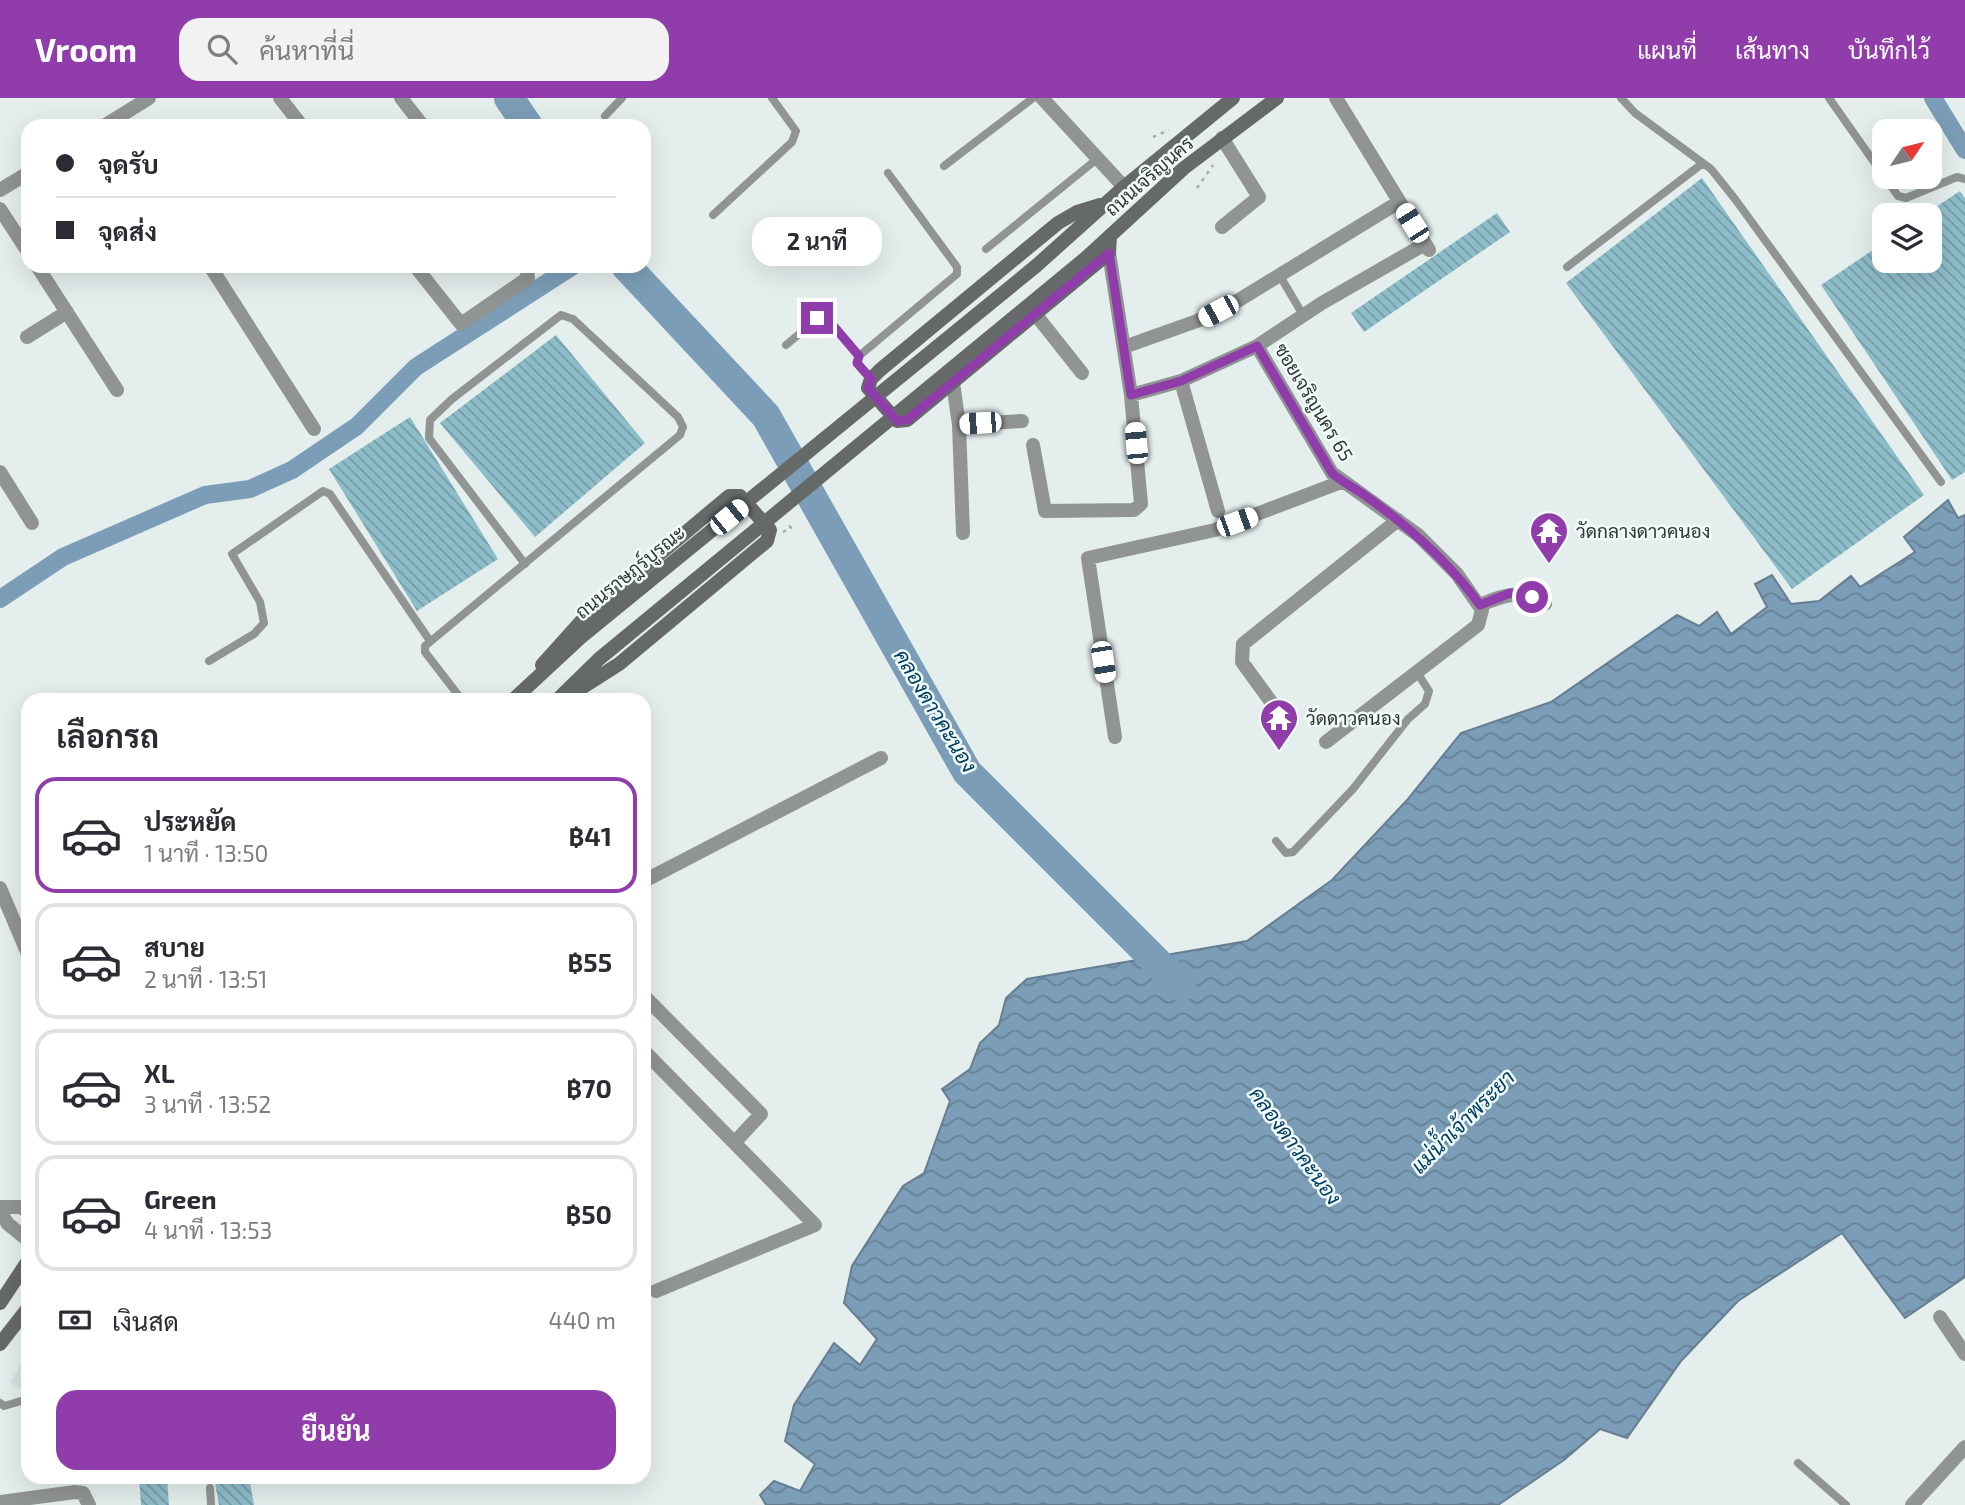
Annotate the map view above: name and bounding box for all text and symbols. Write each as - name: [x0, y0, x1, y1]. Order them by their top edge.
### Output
- search box: [179, 18, 669, 81]
- text: Vroom: [35, 29, 137, 69]
- icon: search: [203, 30, 241, 68]
- text: ค้นหาที่นี่: [259, 34, 354, 65]
- text: แผนที่: [1637, 35, 1697, 64]
- text: เส้นทาง: [1735, 35, 1810, 64]
- text: บันทึกไว้: [1848, 35, 1930, 64]
- north arrow: [1872, 119, 1942, 189]
- map controls: [1872, 119, 1942, 273]
- street label: ถนนเจริญนคร: [1100, 131, 1198, 221]
- text: จุดรับ: [98, 148, 159, 179]
- car: [1392, 200, 1433, 246]
- button: layers: [1872, 203, 1942, 273]
- text: จุดส่ง: [98, 215, 157, 246]
- callout: 2 นาที: [752, 216, 882, 266]
- text: 2 นาที: [787, 227, 847, 255]
- car: [1195, 292, 1242, 330]
- route end: [801, 302, 833, 334]
- street label: ซอยเจริญนคร 65: [1269, 339, 1359, 465]
- car: [959, 411, 1002, 435]
- car: [1124, 421, 1149, 465]
- car: [707, 496, 752, 538]
- car: [1214, 505, 1261, 539]
- temple icon: วัดกลางดาวคนอง: [1528, 510, 1570, 565]
- place label: วัดกลางดาวคนอง: [1576, 519, 1710, 542]
- street label: ถนนราษฎร์บูรณะ: [570, 520, 691, 625]
- route start: [1516, 581, 1548, 613]
- car: [1090, 640, 1117, 684]
- water label: คลองดาวคะนอง: [890, 644, 983, 776]
- temple icon: วัดดาวคนอง: [1258, 697, 1300, 752]
- place label: วัดดาวคนอง: [1306, 706, 1401, 729]
- text: เลือกรถ: [56, 716, 159, 754]
- icon: car: [60, 804, 123, 867]
- text: ประหยัด: [144, 805, 237, 836]
- text: ฿41: [569, 820, 612, 851]
- text: 1 นาที · 13:50: [144, 839, 268, 867]
- icon: car: [60, 930, 123, 993]
- text: สบาย: [144, 931, 205, 962]
- text: ฿55: [568, 946, 612, 977]
- text: 2 นาที · 13:51: [144, 965, 268, 993]
- icon: car: [60, 1056, 123, 1119]
- text: XL: [144, 1057, 175, 1088]
- water label: แม่น้ำเจ้าพระยา: [1402, 1061, 1519, 1178]
- text: ฿70: [566, 1072, 612, 1103]
- water label: คลองดาวคะนอง: [1245, 1081, 1347, 1209]
- text: 3 นาที · 13:52: [144, 1090, 271, 1118]
- icon: car: [60, 1182, 123, 1245]
- text: Green: [144, 1183, 217, 1214]
- text: ฿50: [566, 1198, 612, 1229]
- text: 4 นาที · 13:53: [144, 1216, 272, 1244]
- icon: cash: [56, 1301, 94, 1339]
- text: เงินสด: [112, 1305, 179, 1336]
- text: 440 m: [549, 1306, 616, 1334]
- button: ยืนยัน: [56, 1390, 616, 1470]

